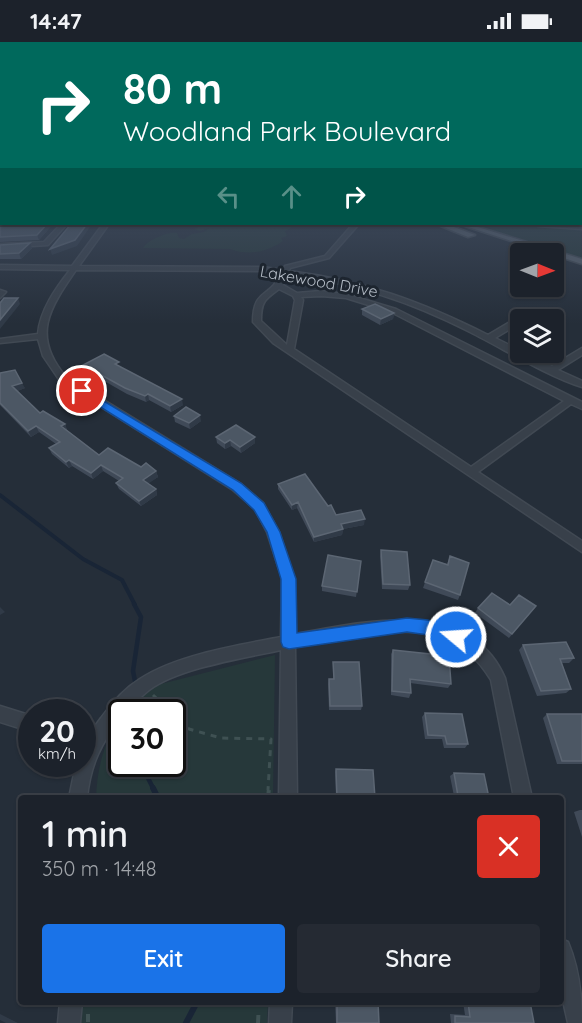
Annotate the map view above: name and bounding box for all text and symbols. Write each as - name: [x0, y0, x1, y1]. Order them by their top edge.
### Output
- text: 14:47: [30, 7, 82, 35]
- text: 80 m: [123, 62, 222, 115]
- icon: right: [24, 66, 102, 144]
- text: Woodland Park Boulevard: [123, 114, 451, 148]
- icon: left: [212, 180, 245, 213]
- icon: ahead: [275, 180, 308, 213]
- icon: right: [338, 180, 371, 213]
- north arrow: [510, 243, 564, 297]
- map controls: [510, 243, 564, 363]
- street label: Lakewood Drive: [258, 261, 380, 301]
- button: layers: [510, 309, 564, 363]
- pin: [56, 365, 107, 416]
- icon: arrive: [65, 374, 98, 407]
- position arrow: [424, 605, 488, 669]
- speed limit sign: 30: [108, 699, 186, 777]
- text: 20: [39, 712, 75, 750]
- text: km/h: [38, 744, 76, 763]
- text: 1 min: [42, 811, 128, 856]
- button: close: [477, 815, 540, 878]
- text: 350 m · 14:48: [42, 856, 157, 881]
- button: Exit: [42, 924, 285, 993]
- button: Share: [297, 924, 540, 993]

